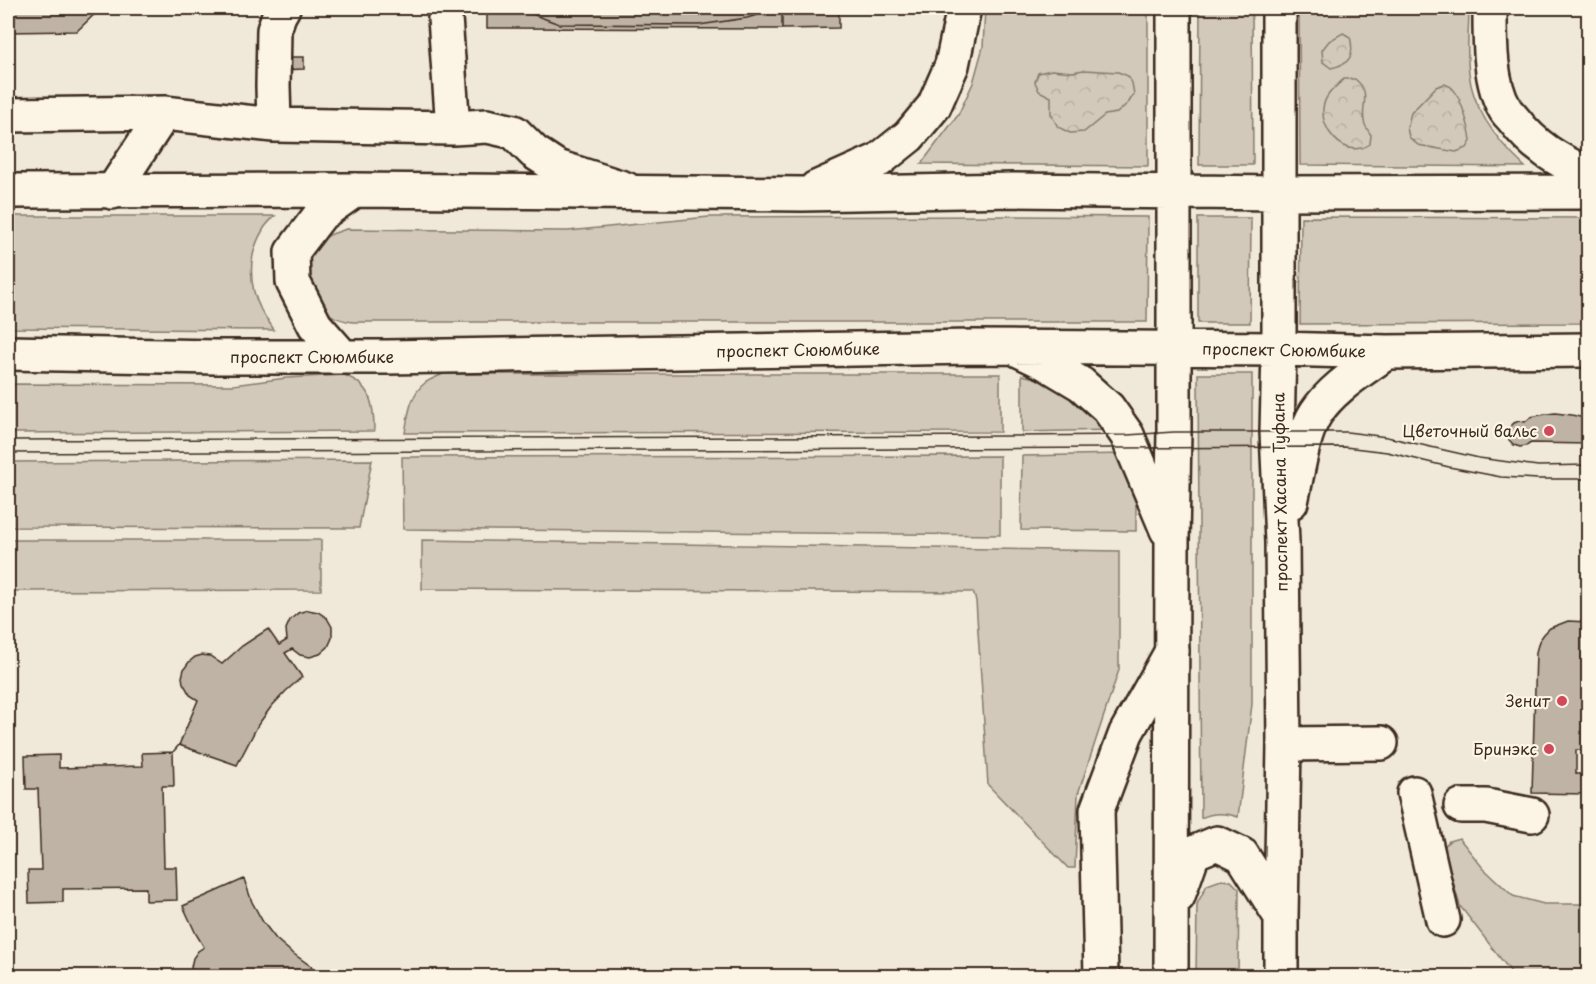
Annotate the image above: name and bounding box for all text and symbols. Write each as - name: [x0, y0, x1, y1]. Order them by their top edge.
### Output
- street label: проспект Сююмбике: [716, 336, 880, 362]
- street label: проспект Сююмбике: [1202, 336, 1366, 362]
- street label: проспект Сююмбике: [230, 344, 394, 368]
- street label: проспект Хасана Туфана: [1265, 392, 1293, 592]
- place label: Цветочный вальс: [1402, 418, 1537, 442]
- marker: Цветочный вальс: [1542, 424, 1556, 438]
- place label: Зенит: [1505, 688, 1551, 712]
- marker: Зенит: [1555, 694, 1569, 708]
- place label: Бринэкс: [1473, 736, 1537, 760]
- marker: Бринэкс: [1542, 742, 1556, 756]

